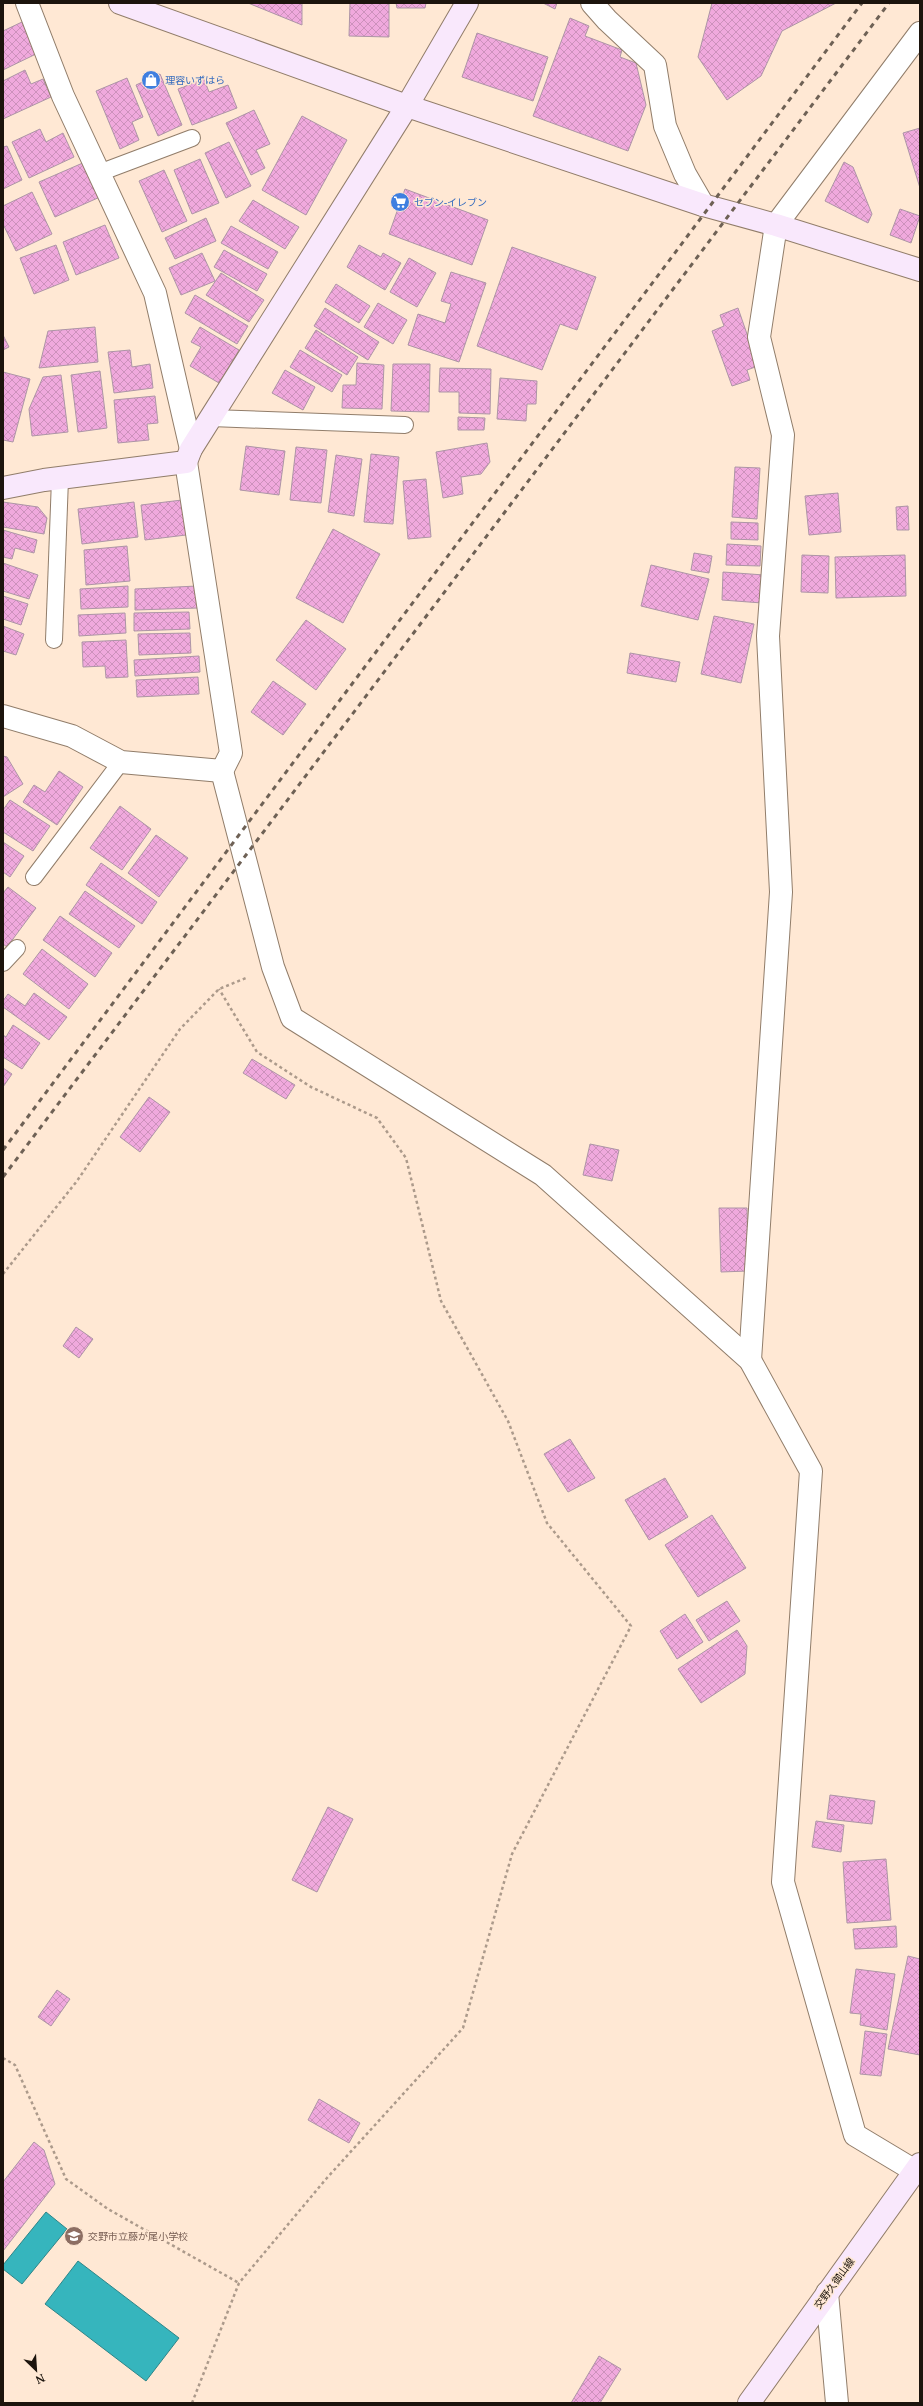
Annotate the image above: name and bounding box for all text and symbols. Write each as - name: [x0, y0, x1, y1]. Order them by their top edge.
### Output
- shop icon: 理容いずはら: [140, 69, 162, 91]
- place label: 理容いずはら: [165, 73, 225, 87]
- supermarket icon: セブン-イレブン: [389, 191, 411, 213]
- place label: セブン-イレブン: [414, 195, 487, 209]
- school or university icon: 交野市立藤が尾小学校: [63, 2225, 85, 2247]
- place label: 交野市立藤が尾小学校: [88, 2229, 188, 2243]
- street label: 交野久御山線: [811, 2255, 857, 2311]
- north arrow: [16, 2350, 56, 2390]
- text: N: [33, 2371, 48, 2388]

